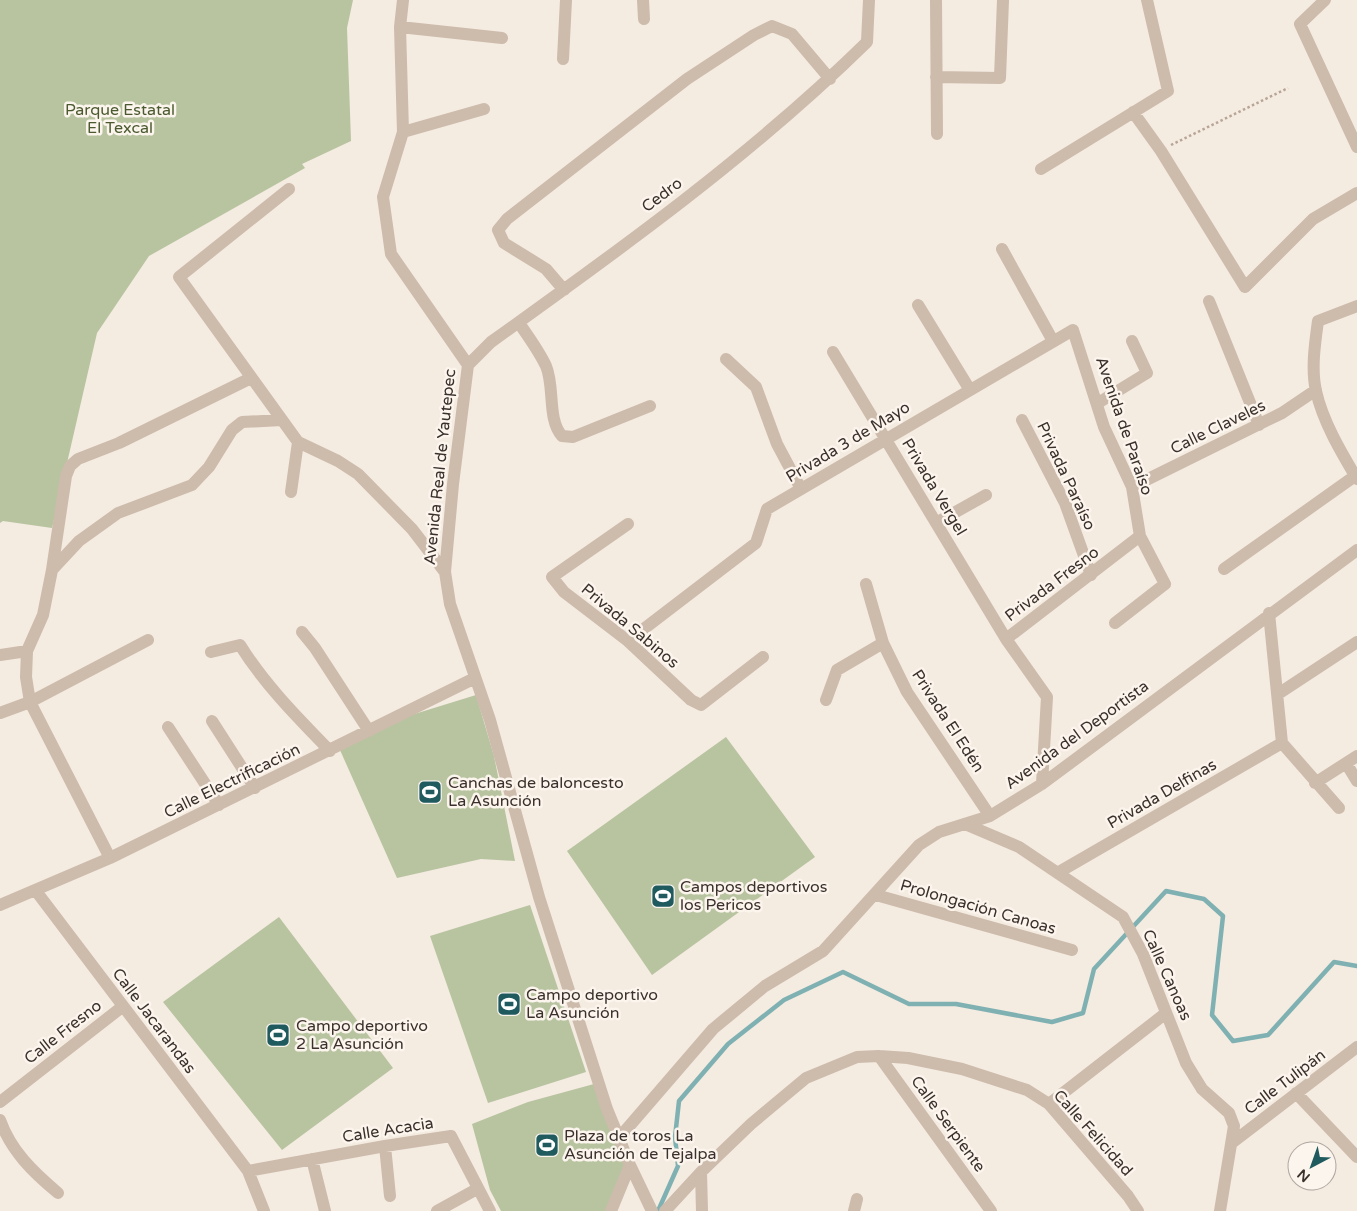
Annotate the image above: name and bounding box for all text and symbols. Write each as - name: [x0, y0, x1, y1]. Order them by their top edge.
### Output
- park label: Parque Estatal El Texcal: [65, 100, 175, 138]
- street label: Cedro: [638, 173, 686, 217]
- street label: Avenida de Paraíso: [1091, 354, 1157, 498]
- street label: Avenida Real de Yautepec: [420, 368, 460, 566]
- street label: Calle Claveles: [1167, 395, 1269, 459]
- street label: Privada 3 de Mayo: [782, 397, 914, 487]
- street label: Privada Paraíso: [1032, 419, 1100, 533]
- street label: Privada Vergel: [897, 435, 971, 539]
- street label: Privada Fresno: [1001, 542, 1103, 626]
- street label: Privada Sabinos: [577, 579, 683, 673]
- street label: Privada El Edén: [907, 666, 989, 776]
- street label: Avenida del Deportista: [1001, 676, 1153, 794]
- street label: Calle Electrificación: [161, 739, 303, 823]
- street label: Privada Delfinas: [1104, 755, 1220, 833]
- place label: Canchas de baloncesto La Asunción: [448, 773, 624, 811]
- sports icon: Canchas de baloncesto La Asunción: [417, 779, 443, 805]
- street label: Prolongación Canoas: [898, 875, 1058, 939]
- place label: Campos deportivos los Pericos: [680, 877, 827, 915]
- sports icon: Campos deportivos los Pericos: [650, 883, 676, 909]
- street label: Calle Canoas: [1138, 926, 1196, 1024]
- street label: Calle Jacarandas: [108, 964, 200, 1078]
- place label: Campo deportivo La Asunción: [526, 985, 658, 1023]
- sports icon: Campo deportivo La Asunción: [496, 991, 522, 1017]
- street label: Calle Fresno: [20, 996, 106, 1068]
- place label: Campo deportivo 2 La Asunción: [296, 1016, 428, 1054]
- sports icon: Campo deportivo 2 La Asunción: [265, 1022, 291, 1048]
- street label: Calle Tulipán: [1240, 1045, 1330, 1119]
- street label: Calle Serpiente: [906, 1072, 990, 1176]
- street label: Calle Felicidad: [1049, 1086, 1137, 1180]
- street label: Calle Acacia: [341, 1113, 435, 1147]
- place label: Plaza de toros La Asunción de Tejalpa: [564, 1126, 716, 1164]
- sports icon: Plaza de toros La Asunción de Tejalpa: [534, 1132, 560, 1158]
- north arrow: [1287, 1141, 1337, 1191]
- text: N: [1294, 1165, 1314, 1186]

